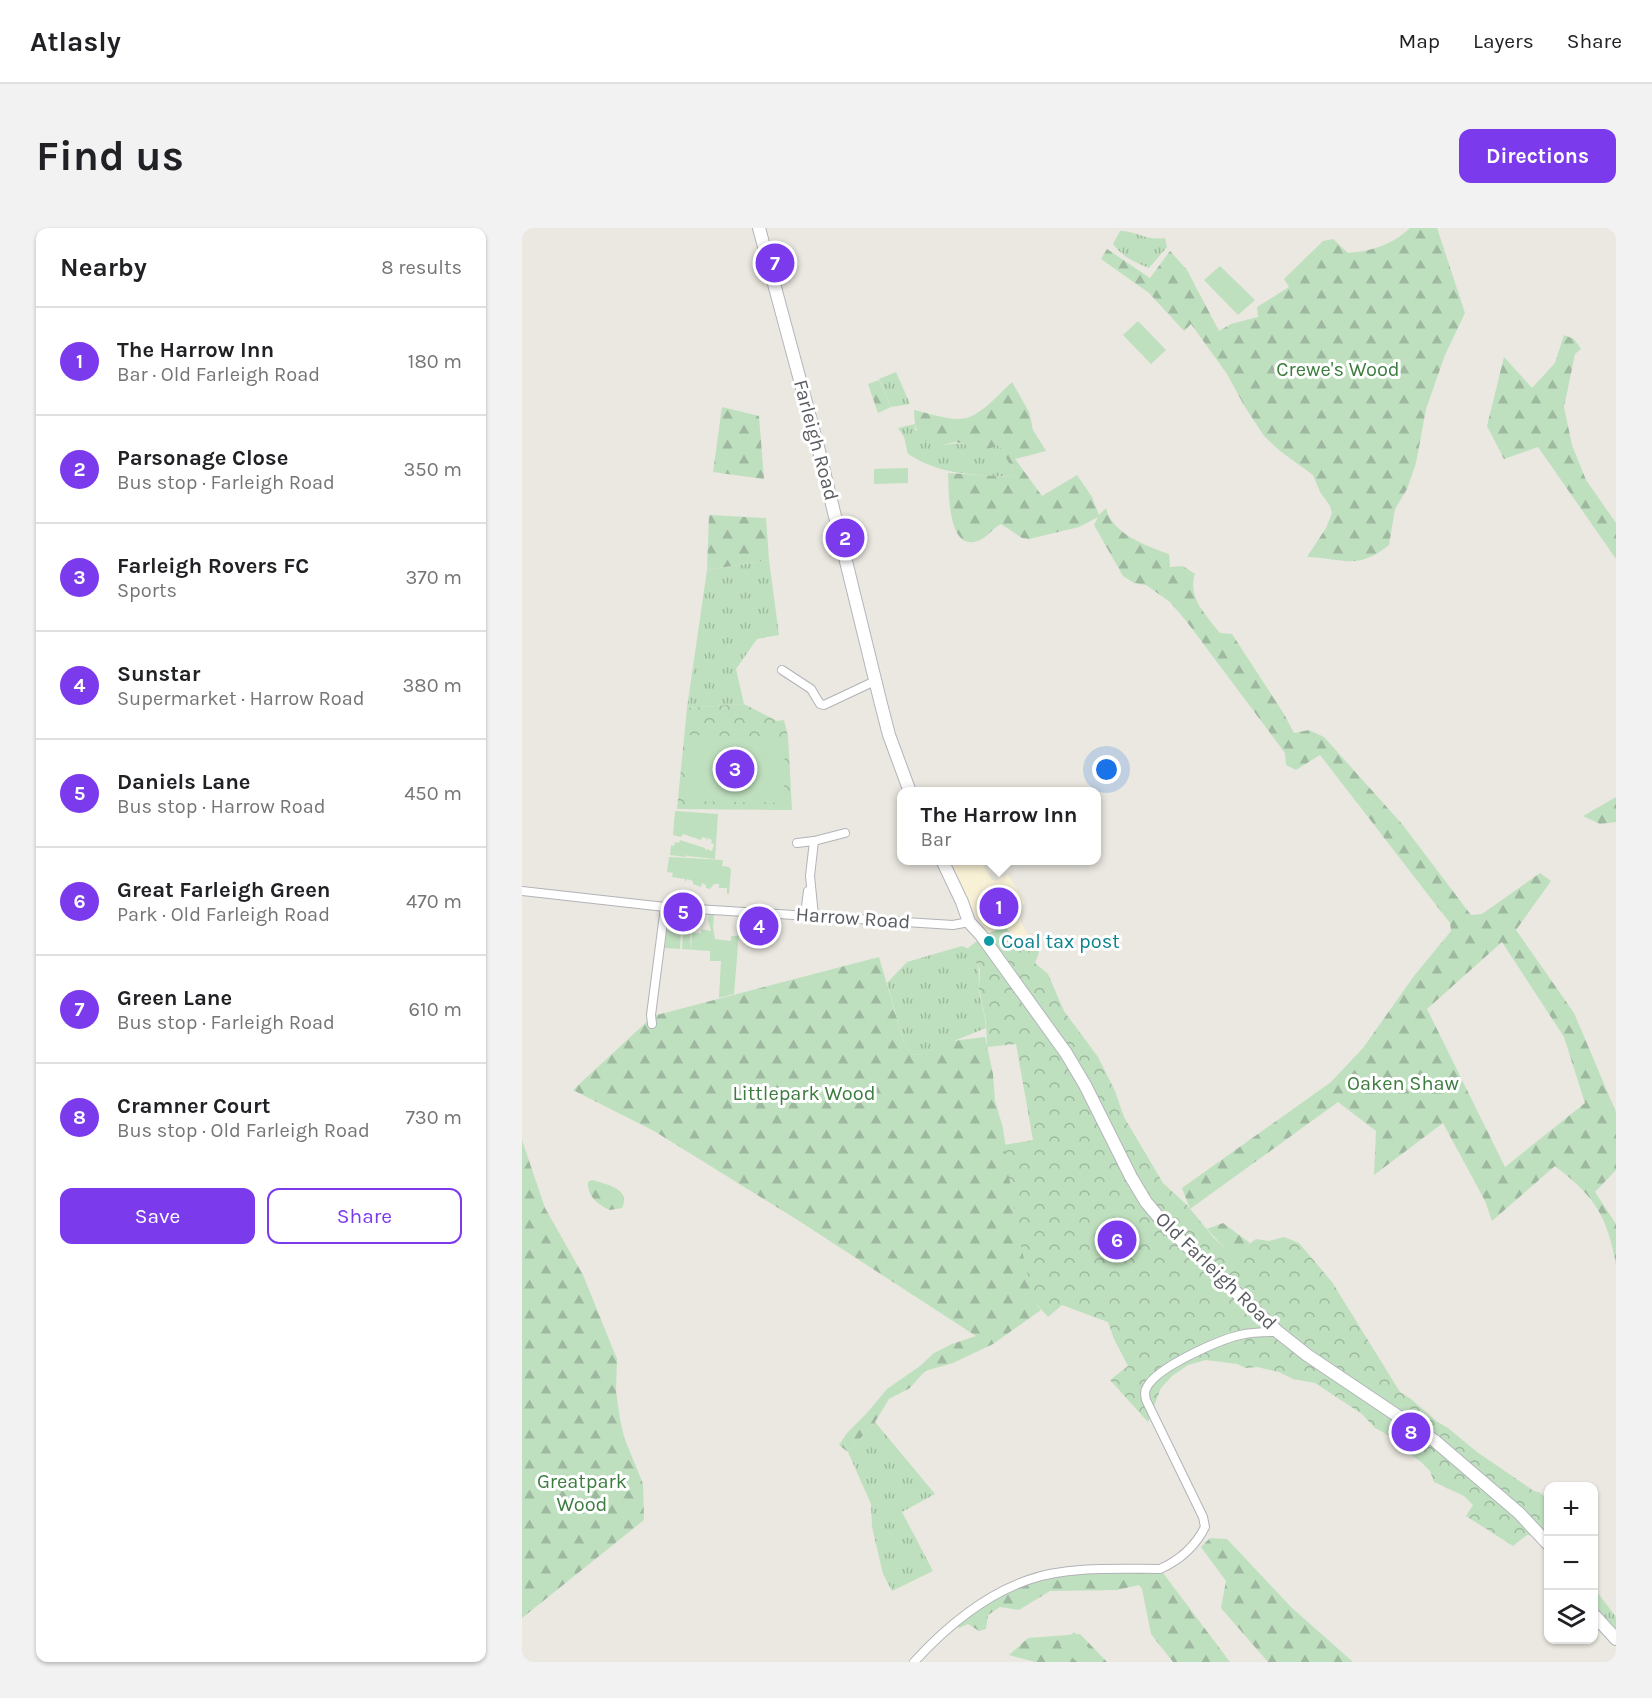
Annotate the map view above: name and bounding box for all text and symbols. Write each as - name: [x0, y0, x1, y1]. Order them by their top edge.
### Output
- text: Atlasly: [30, 25, 121, 58]
- text: Map: [1398, 29, 1440, 53]
- text: Layers: [1473, 29, 1534, 53]
- text: Share: [1567, 29, 1622, 53]
- button: Directions: [1459, 129, 1616, 183]
- text: Find us: [36, 131, 184, 181]
- pin: 7: [756, 240, 794, 285]
- text: Nearby: [60, 252, 147, 283]
- text: 8 results: [381, 256, 462, 279]
- text: The Harrow Inn: [117, 337, 274, 363]
- text: 1: [76, 350, 83, 373]
- text: 180 m: [408, 350, 462, 373]
- park label: Crewe's Wood: [1276, 358, 1400, 381]
- text: Bar · Old Farleigh Road: [117, 363, 320, 386]
- street label: Farleigh Road: [789, 377, 843, 503]
- text: Parsonage Close: [117, 445, 288, 471]
- text: 2: [73, 458, 86, 481]
- text: 350 m: [404, 458, 462, 481]
- text: Bus stop · Farleigh Road: [117, 471, 335, 494]
- pin: 2: [826, 516, 864, 560]
- text: Farleigh Rovers FC: [117, 553, 309, 579]
- text: 3: [73, 566, 86, 589]
- text: 370 m: [405, 566, 462, 589]
- text: Sports: [117, 579, 177, 602]
- text: Sunstar: [117, 661, 200, 687]
- text: 4: [74, 674, 85, 697]
- text: 380 m: [403, 674, 462, 697]
- text: Supermarket · Harrow Road: [117, 687, 365, 710]
- pin: 3: [716, 746, 754, 792]
- your location: [1092, 755, 1121, 784]
- text: Daniels Lane: [117, 769, 251, 795]
- text: 5: [74, 782, 85, 805]
- text: 450 m: [404, 782, 462, 805]
- popup: [897, 787, 1101, 865]
- text: Bus stop · Harrow Road: [117, 795, 326, 818]
- text: The Harrow Inn: [920, 802, 1078, 828]
- text: Bar: [920, 828, 951, 851]
- text: Great Farleigh Green: [117, 877, 331, 903]
- pin: 1: [980, 884, 1018, 930]
- text: 6: [73, 890, 86, 913]
- text: 470 m: [406, 890, 462, 913]
- pin: 5: [664, 890, 702, 934]
- text: Park · Old Farleigh Road: [117, 903, 330, 926]
- street label: Harrow Road: [795, 903, 911, 933]
- pin: 4: [740, 904, 778, 948]
- place label: Coal tax post: [1001, 930, 1120, 953]
- marker: Coal tax post: [982, 934, 996, 948]
- text: Green Lane: [117, 985, 232, 1011]
- text: 7: [75, 998, 84, 1021]
- text: 610 m: [409, 998, 462, 1021]
- text: Bus stop · Farleigh Road: [117, 1011, 335, 1034]
- park label: Oaken Shaw: [1347, 1072, 1459, 1095]
- park label: Littlepark Wood: [732, 1082, 876, 1105]
- text: Cramner Court: [117, 1093, 270, 1119]
- text: 8: [73, 1106, 86, 1129]
- text: 730 m: [405, 1106, 462, 1129]
- text: Bus stop · Old Farleigh Road: [117, 1119, 370, 1142]
- button: Save: [60, 1188, 255, 1244]
- button: Share: [267, 1188, 462, 1244]
- street label: Old Farleigh Road: [1151, 1207, 1281, 1335]
- pin: 6: [1098, 1218, 1136, 1262]
- pin: 8: [1392, 1410, 1430, 1454]
- park label: Greatpark Wood: [537, 1470, 627, 1516]
- map controls: [1544, 1482, 1598, 1644]
- button: +: [1544, 1482, 1598, 1536]
- button: −: [1544, 1536, 1598, 1590]
- button: layers: [1544, 1590, 1598, 1644]

